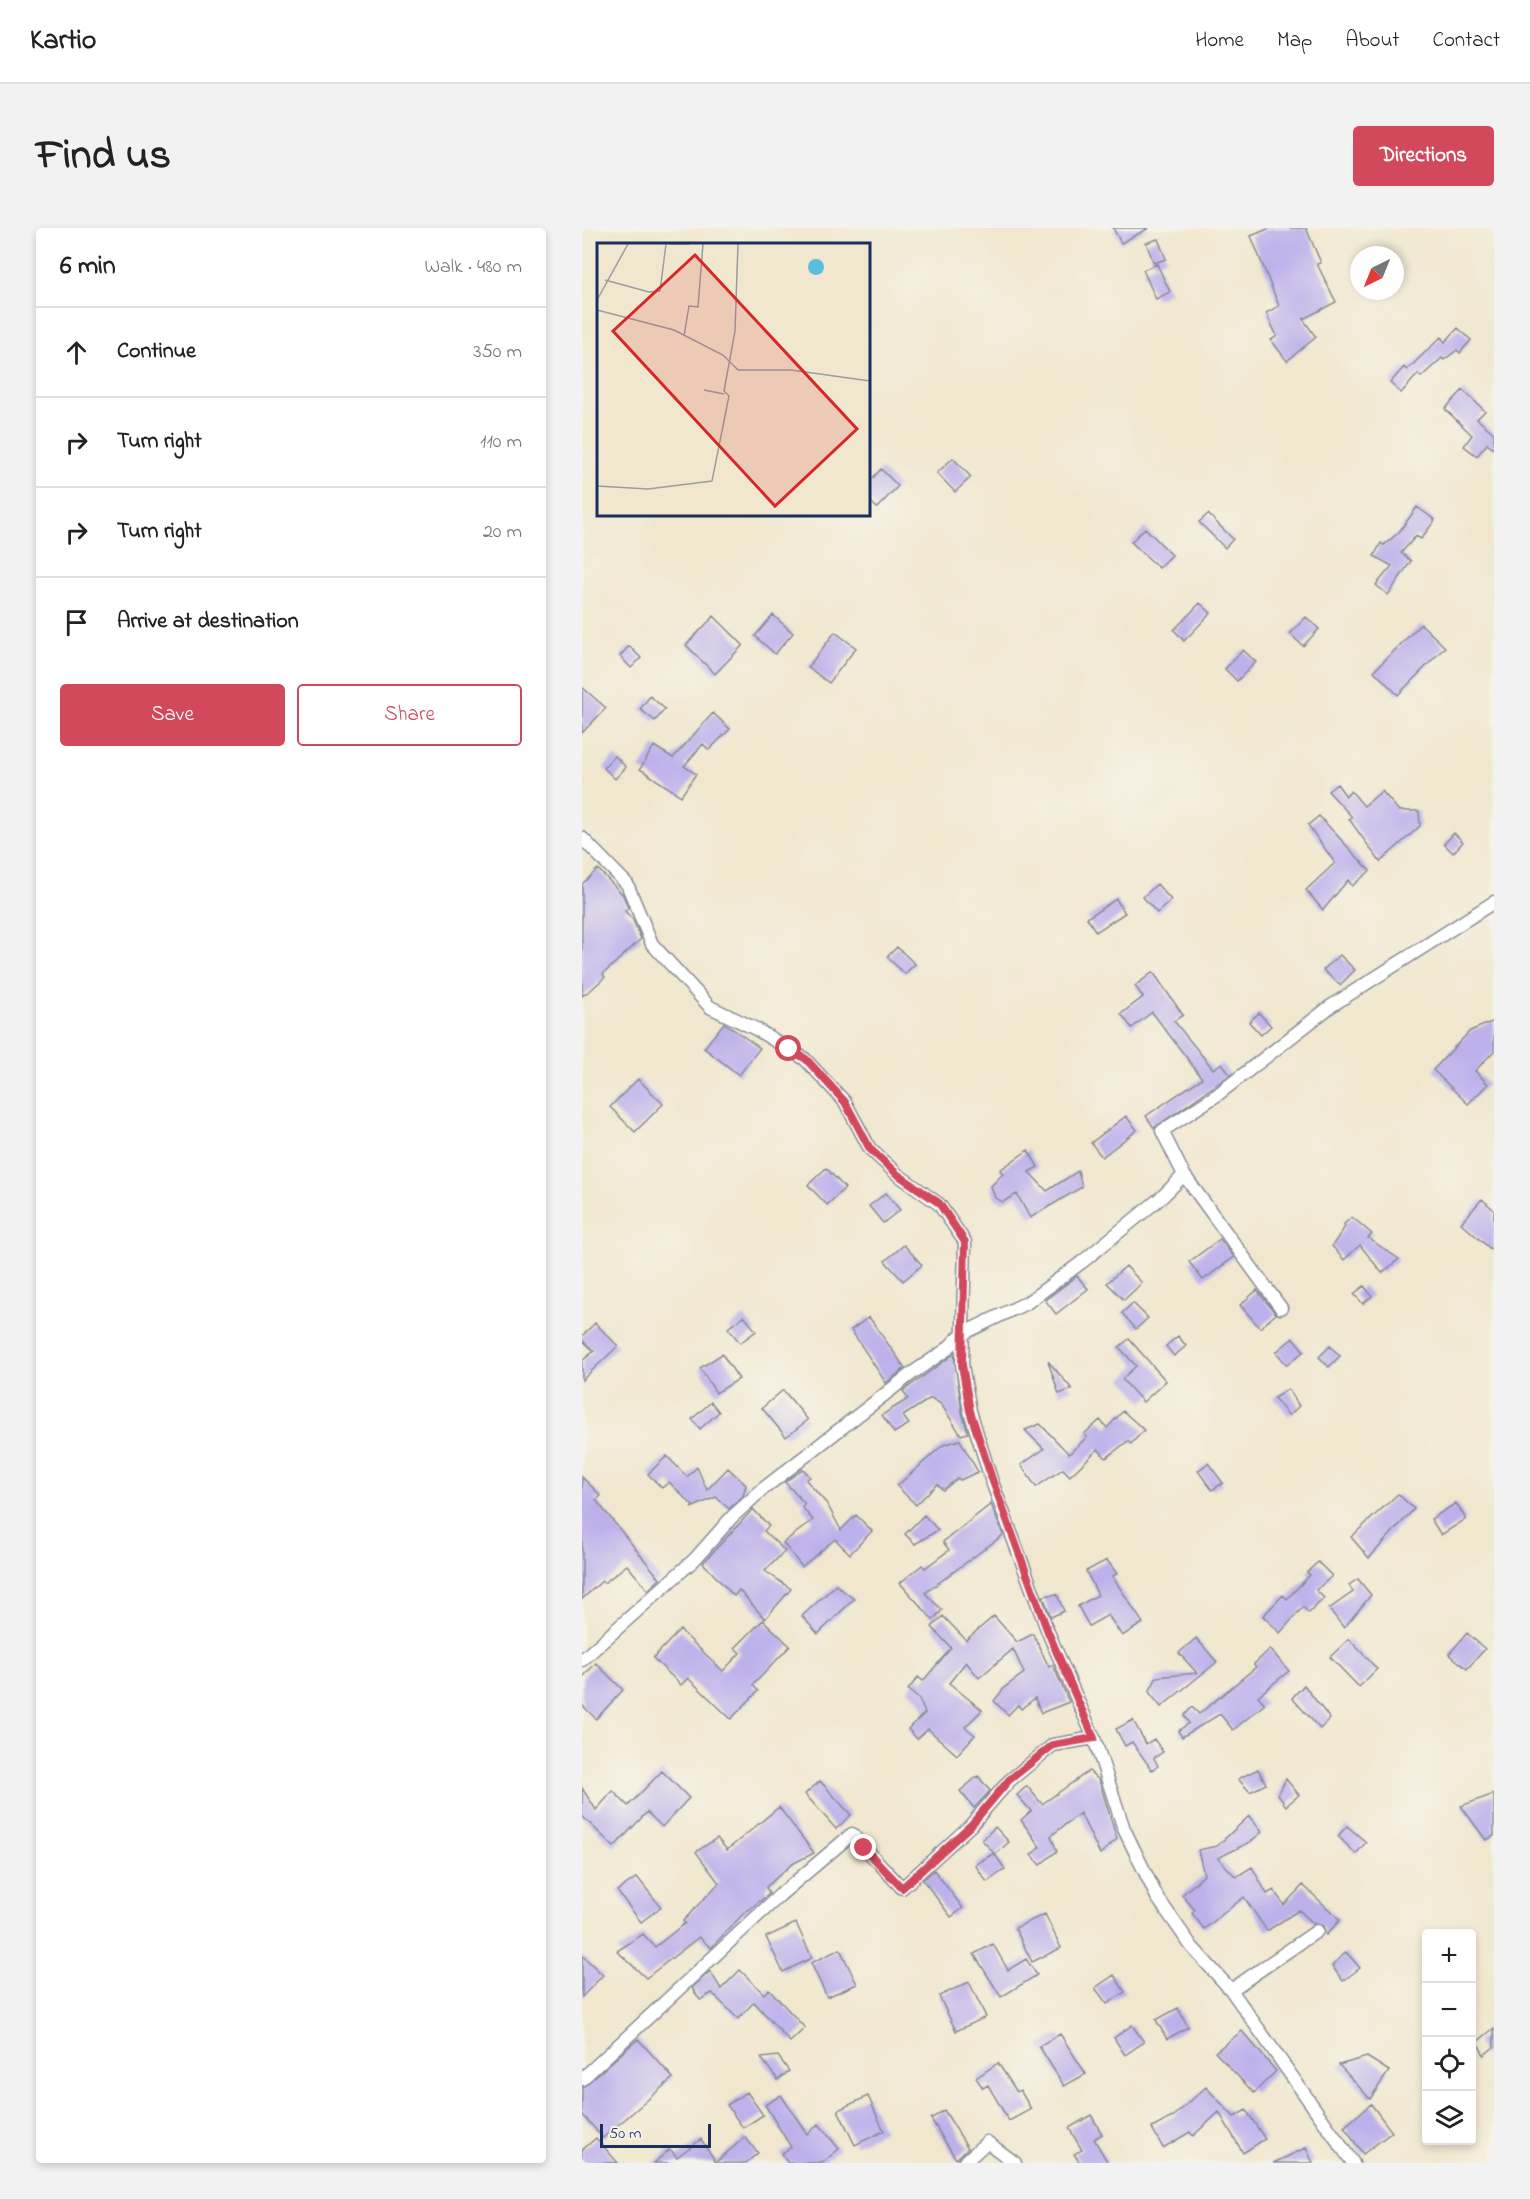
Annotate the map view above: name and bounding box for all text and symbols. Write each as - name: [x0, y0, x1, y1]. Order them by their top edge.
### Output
- text: Kartio: [30, 21, 96, 62]
- text: Home: [1195, 26, 1244, 56]
- text: Map: [1277, 26, 1312, 56]
- text: About: [1345, 26, 1399, 56]
- text: Contact: [1432, 26, 1500, 56]
- text: Find us: [36, 126, 171, 187]
- button: Directions: [1353, 126, 1494, 186]
- inset map: [597, 243, 870, 516]
- north arrow: [1350, 246, 1404, 300]
- text: 6 min: [60, 248, 116, 286]
- text: Walk · 480 m: [424, 253, 522, 282]
- icon: ahead: [60, 336, 93, 369]
- text: Continue: [117, 336, 196, 368]
- text: 350 m: [473, 338, 522, 367]
- icon: right: [60, 426, 93, 459]
- text: Turn right: [117, 426, 202, 458]
- text: 110 m: [480, 428, 522, 457]
- icon: right: [60, 516, 93, 549]
- text: Turn right: [117, 516, 202, 548]
- text: 20 m: [483, 518, 522, 547]
- icon: arrive: [60, 606, 93, 639]
- text: Arrive at destination: [117, 606, 299, 638]
- button: Save: [60, 684, 285, 746]
- button: Share: [297, 684, 522, 746]
- route start: [775, 1035, 801, 1061]
- route end: [850, 1834, 876, 1860]
- map controls: [1422, 1929, 1476, 2145]
- button: +: [1422, 1929, 1476, 1983]
- button: −: [1422, 1983, 1476, 2037]
- button: locate: [1422, 2037, 1476, 2091]
- button: layers: [1422, 2091, 1476, 2145]
- scale bar: [600, 2121, 711, 2148]
- text: 50 m: [609, 2122, 641, 2146]

